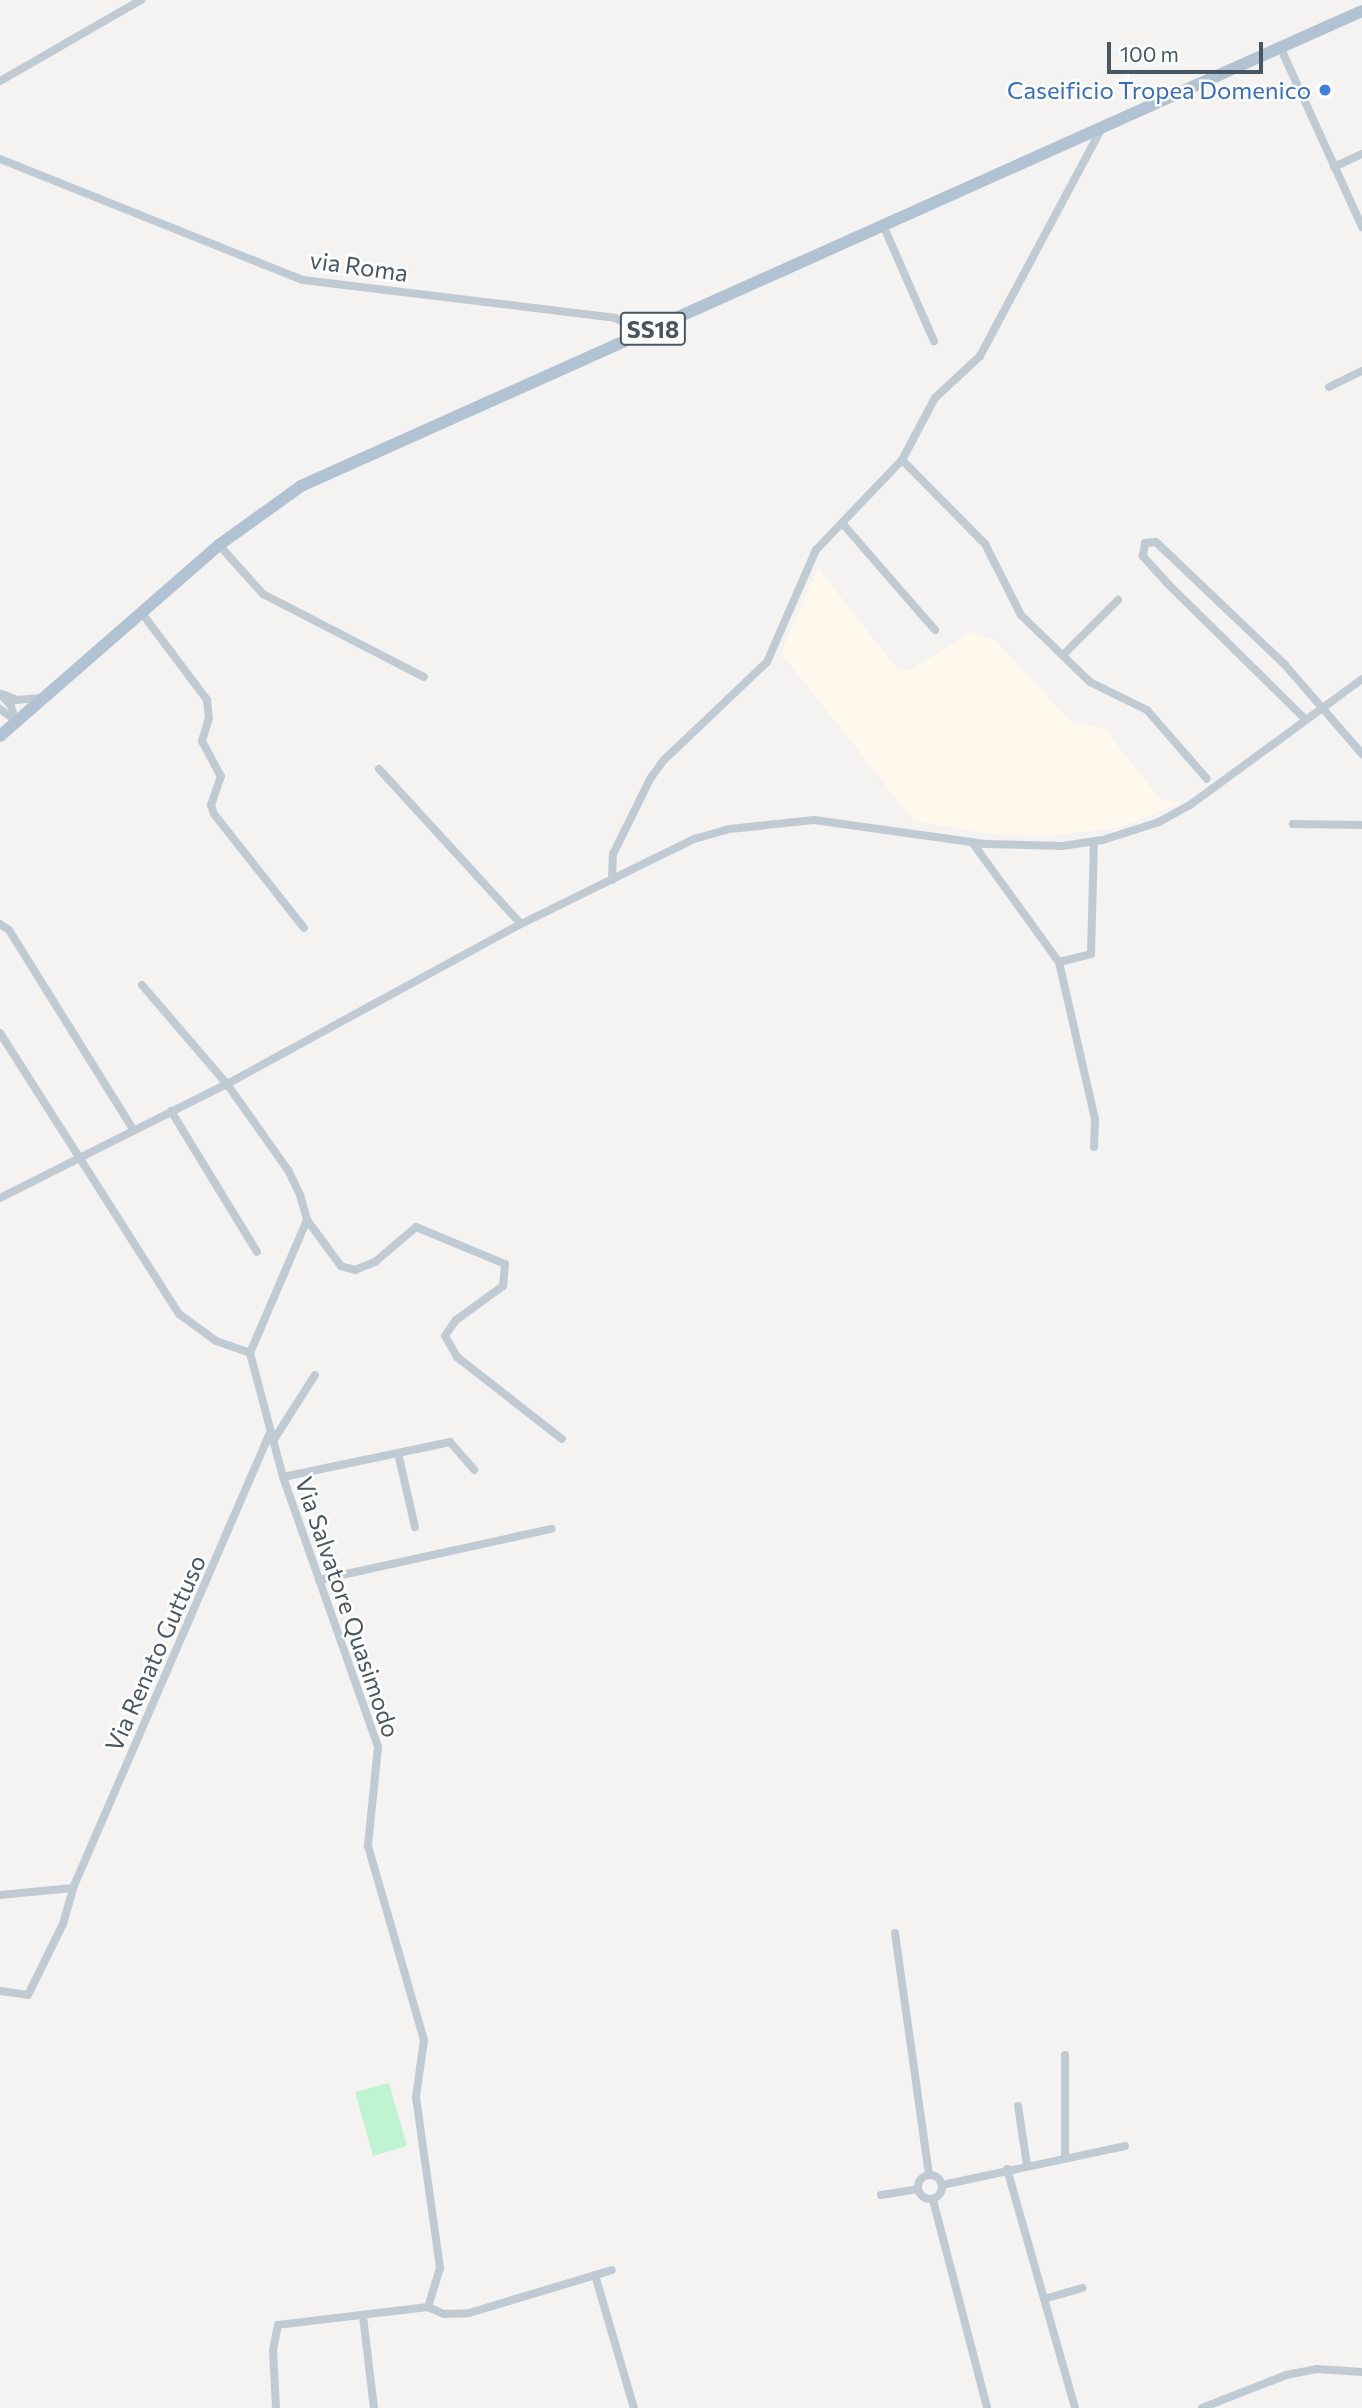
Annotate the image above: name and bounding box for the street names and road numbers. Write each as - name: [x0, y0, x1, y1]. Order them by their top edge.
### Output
- street label: via Roma: [308, 245, 410, 287]
- road number: SS18: [620, 310, 686, 348]
- street label: Via Salvatore Quasimodo: [290, 1473, 406, 1741]
- street label: Via Renato Guttuso: [99, 1550, 211, 1756]

